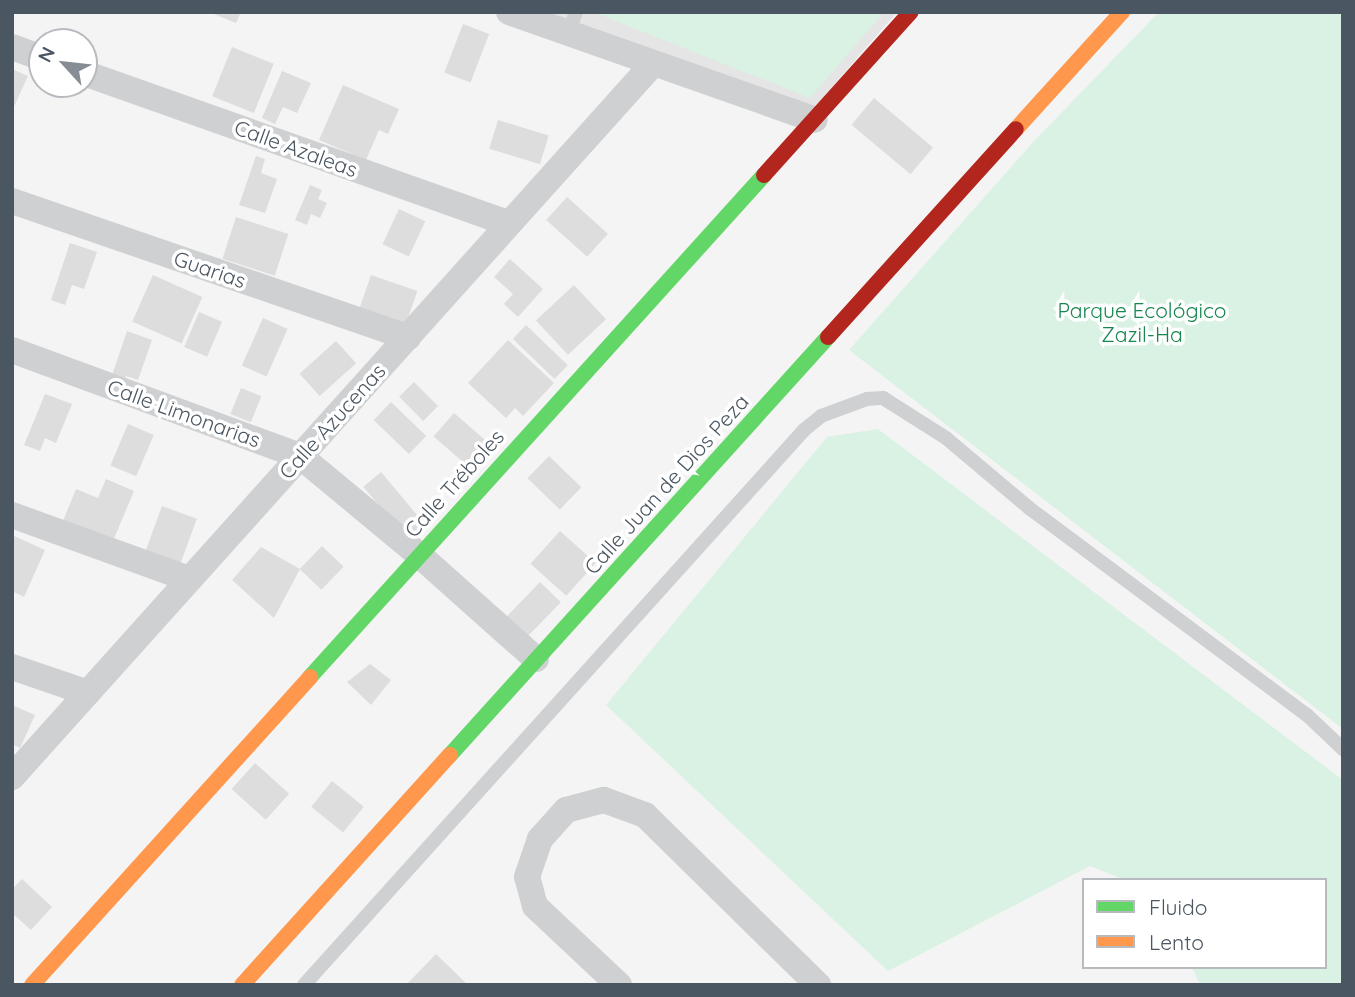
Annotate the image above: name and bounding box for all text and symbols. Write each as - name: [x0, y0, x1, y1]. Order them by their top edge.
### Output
- north arrow: [28, 28, 98, 98]
- text: N: [32, 43, 60, 66]
- street label: Calle Azaleas: [231, 114, 361, 182]
- street label: Guarias: [171, 245, 249, 293]
- park label: Parque Ecológico Zazil-Ha: [1057, 297, 1227, 347]
- street label: Calle Azucenas: [274, 358, 390, 484]
- street label: Calle Limonarias: [104, 374, 264, 452]
- street label: Calle Juan de Dios Peza: [579, 389, 753, 579]
- street label: Calle Tréboles: [399, 424, 509, 542]
- legend: [1082, 878, 1327, 969]
- text: Fluido: [1149, 894, 1207, 920]
- text: Lento: [1149, 929, 1204, 955]

